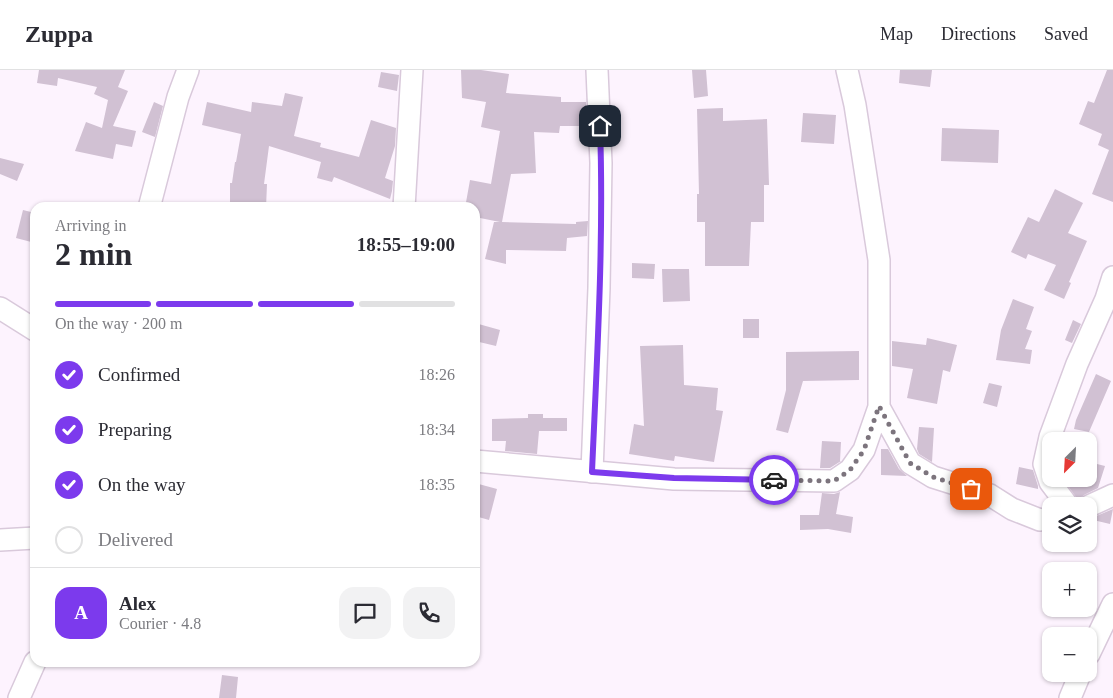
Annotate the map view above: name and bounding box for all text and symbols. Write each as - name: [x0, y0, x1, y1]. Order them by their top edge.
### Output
- text: Zuppa: [25, 21, 93, 47]
- text: Map: [880, 24, 913, 44]
- text: Directions: [941, 24, 1016, 44]
- text: Saved: [1044, 24, 1088, 44]
- pin: [579, 105, 621, 147]
- icon: home: [586, 112, 614, 140]
- text: Arriving in: [55, 217, 127, 234]
- text: 18:55–19:00: [357, 234, 455, 255]
- text: 2 min: [55, 236, 132, 272]
- text: On the way · 200 m: [55, 315, 183, 332]
- icon: check: [55, 361, 83, 389]
- text: Confirmed: [98, 364, 180, 385]
- text: 18:26: [419, 366, 455, 383]
- icon: check: [55, 416, 83, 444]
- text: Preparing: [98, 419, 172, 440]
- text: 18:34: [419, 421, 455, 438]
- north arrow: [1042, 432, 1098, 488]
- map controls: [1042, 432, 1097, 682]
- courier: [749, 455, 799, 505]
- icon: car: [760, 466, 788, 494]
- pin: [950, 468, 992, 510]
- icon: check: [55, 471, 83, 499]
- text: On the way: [98, 474, 186, 495]
- icon: bag: [957, 475, 985, 503]
- text: 18:35: [419, 476, 455, 493]
- button: layers: [1042, 497, 1097, 552]
- text: Delivered: [98, 529, 173, 550]
- button: +: [1042, 562, 1097, 617]
- button: chat: [339, 587, 391, 639]
- button: phone: [403, 587, 455, 639]
- text: Alex: [119, 593, 156, 614]
- text: A: [74, 602, 88, 623]
- text: Courier · 4.8: [119, 615, 201, 632]
- button: −: [1042, 627, 1097, 682]

